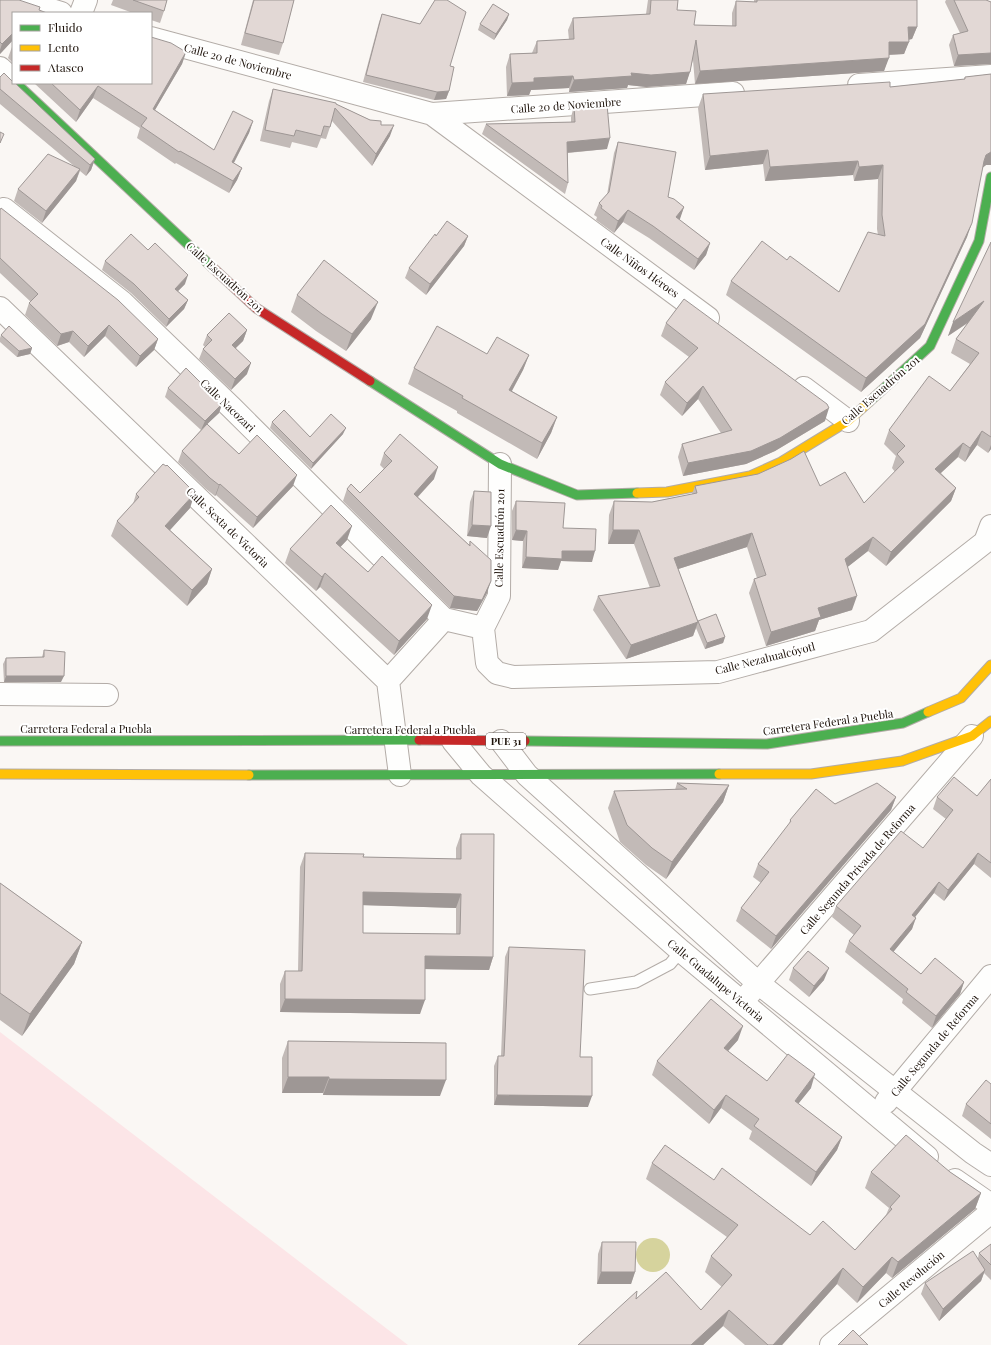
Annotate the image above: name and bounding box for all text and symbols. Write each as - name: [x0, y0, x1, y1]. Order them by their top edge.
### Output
- legend: [12, 12, 152, 84]
- text: Fluido: [48, 19, 83, 35]
- text: Lento: [48, 39, 80, 55]
- street label: Calle 20 de Noviembre: [183, 39, 294, 83]
- text: Atasco: [47, 59, 84, 75]
- street label: Calle 20 de Noviembre: [510, 94, 622, 116]
- street label: Calle Niños Héroes: [598, 233, 682, 301]
- street label: Calle Escuadrón 201: [183, 238, 267, 316]
- street label: Calle Escuadrón 201: [838, 352, 922, 428]
- street label: Calle Nacozari: [197, 375, 259, 435]
- street label: Calle Sexta de Victoria: [183, 484, 273, 571]
- street label: Calle Escuadrón 201: [491, 489, 507, 587]
- street label: Calle Nezahualcóyotl: [713, 638, 817, 678]
- street label: Carretera Federal a Puebla: [762, 705, 895, 739]
- street label: Carretera Federal a Puebla: [20, 721, 152, 736]
- street label: Carretera Federal a Puebla: [344, 722, 476, 737]
- road number: PUE 31: [486, 733, 526, 749]
- street label: Calle Segunda Privada de Reforma: [796, 800, 918, 938]
- street label: Calle Guadalupe Victoria: [665, 935, 768, 1025]
- street label: Calle Segunda de Reforma: [887, 990, 982, 1099]
- street label: Calle Revolución: [875, 1247, 948, 1311]

